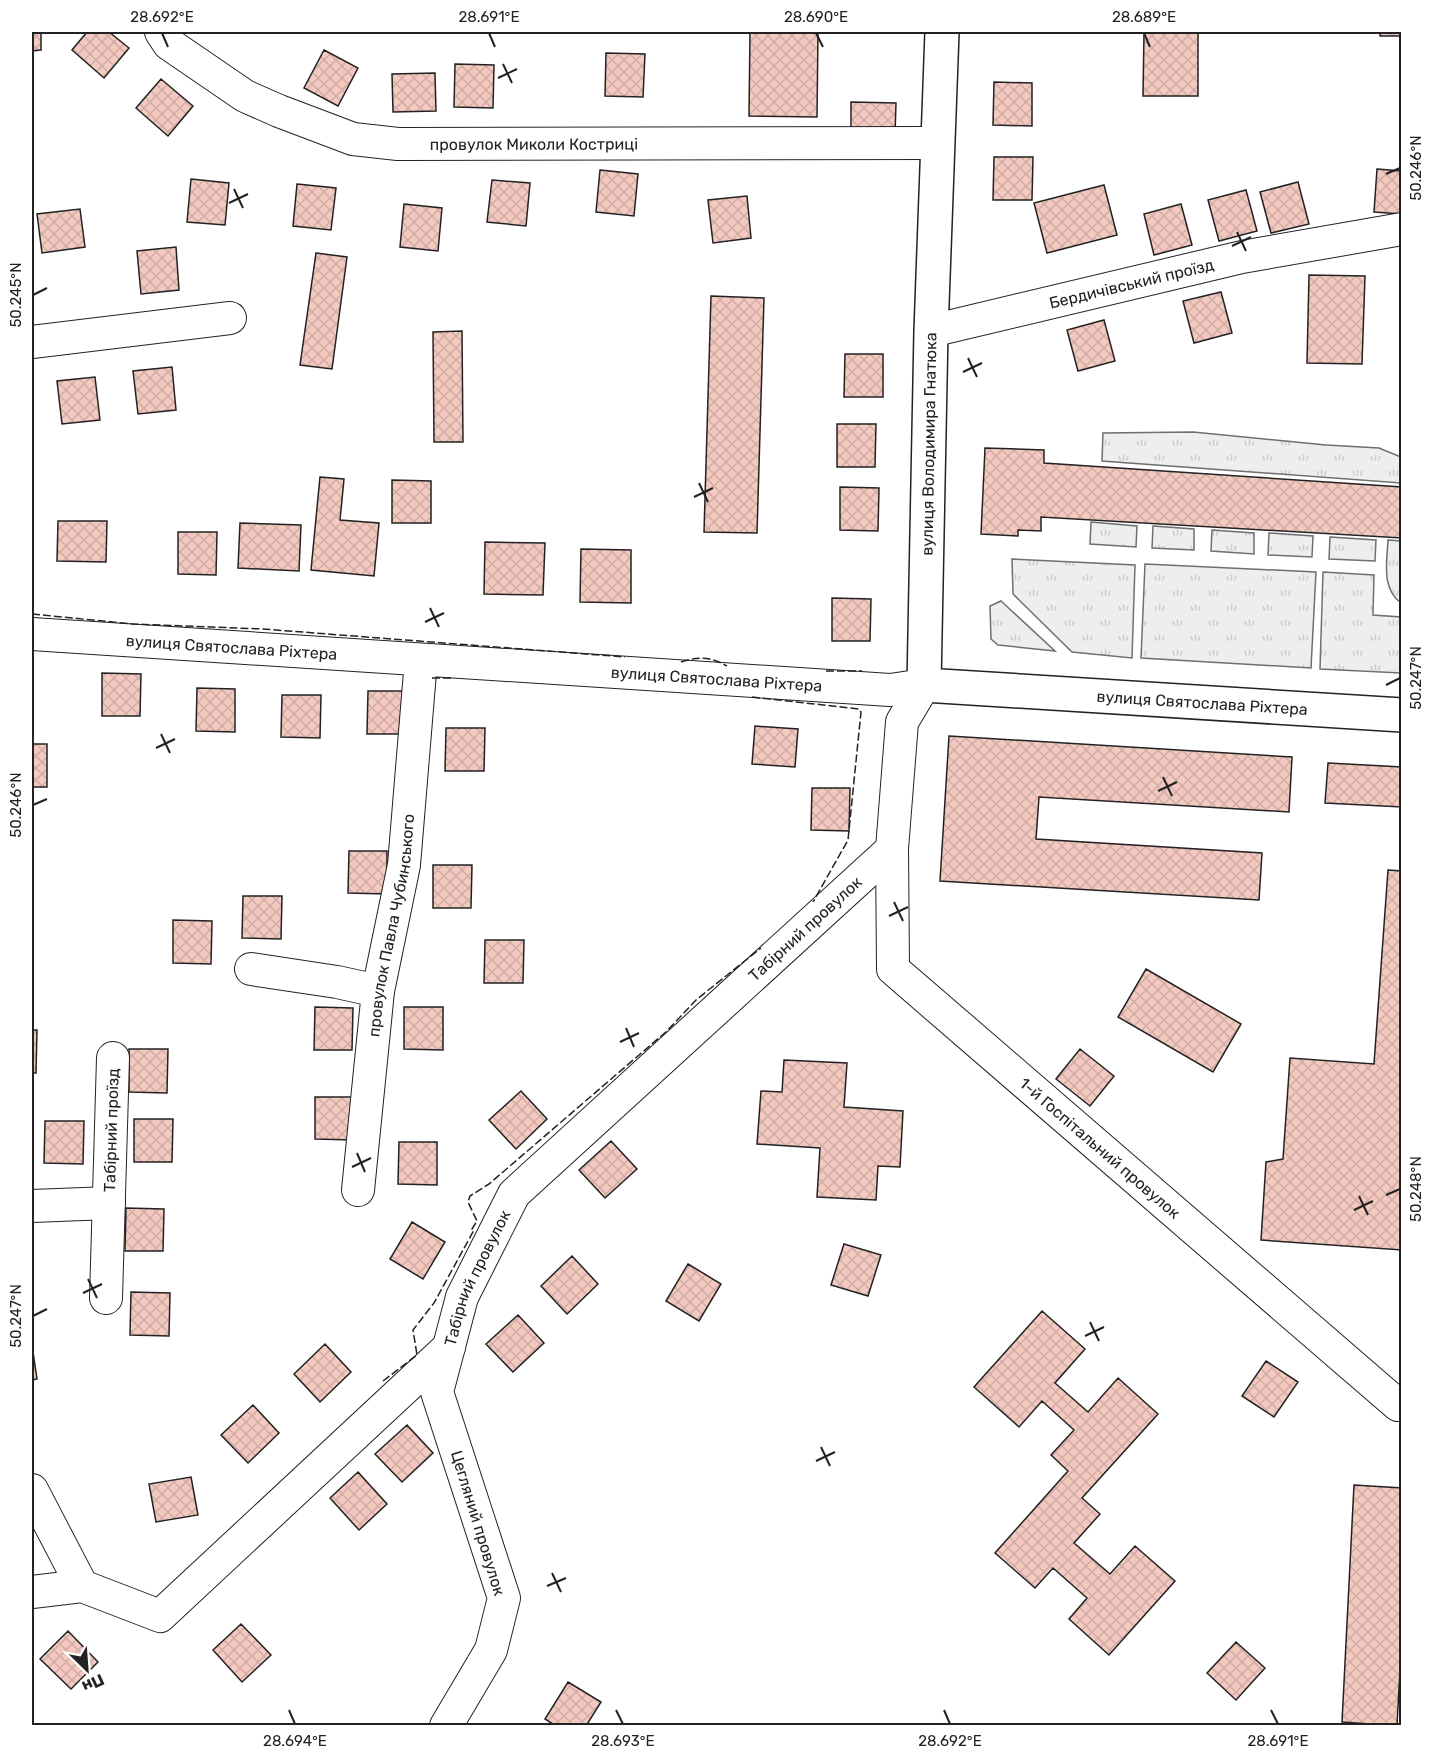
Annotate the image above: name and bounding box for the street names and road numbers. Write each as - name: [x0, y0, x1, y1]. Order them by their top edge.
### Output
- street label: провулок Миколи Костриці: [430, 134, 638, 153]
- street label: Бердичівський проїзд: [1047, 254, 1216, 312]
- street label: вулиця Володимира Гнатюка: [918, 332, 940, 556]
- street label: вулиця Святослава Ріхтера: [125, 631, 338, 663]
- street label: вулиця Святослава Ріхтера: [610, 662, 823, 695]
- street label: вулиця Святослава Ріхтера: [1096, 686, 1308, 719]
- street label: провулок Павла Чубинського: [364, 813, 418, 1038]
- street label: Табірний провулок: [744, 872, 866, 985]
- street label: Табірний проїзд: [100, 1067, 122, 1192]
- street label: 1-й Госпітальний провулок: [1016, 1073, 1185, 1223]
- street label: Табірний провулок: [440, 1206, 514, 1348]
- street label: Цегляний провулок: [447, 1448, 509, 1598]

